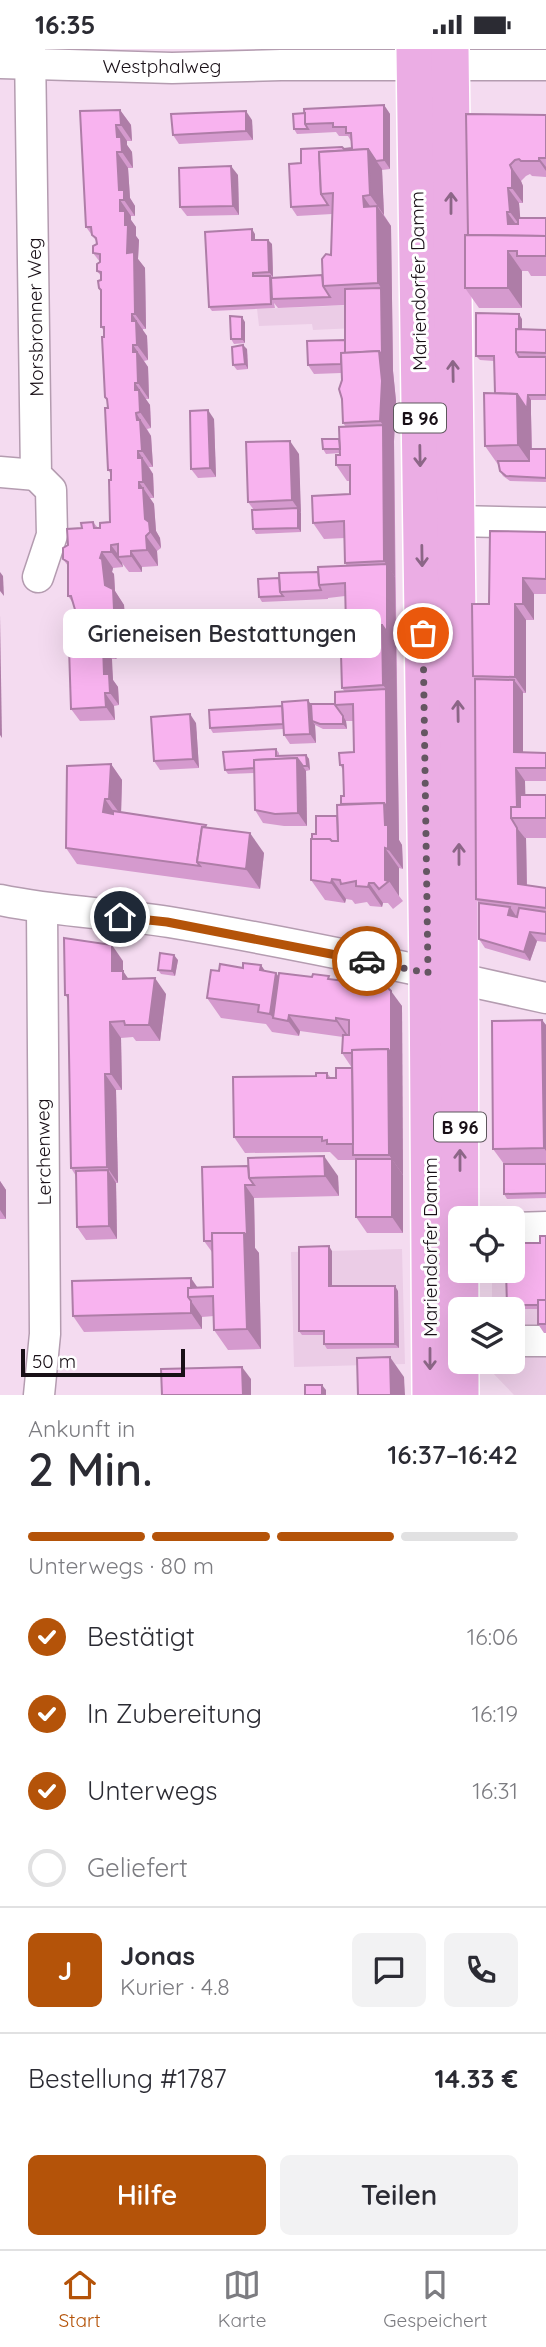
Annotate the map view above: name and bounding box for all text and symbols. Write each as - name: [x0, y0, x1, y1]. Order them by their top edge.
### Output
- text: 16:35: [35, 8, 96, 41]
- street label: Westphalweg: [103, 54, 221, 78]
- street label: Mariendorfer Damm: [404, 191, 432, 371]
- one-way arrow: [444, 191, 458, 214]
- street label: Morsbronner Weg: [22, 237, 48, 397]
- one-way arrow: [446, 360, 460, 383]
- road number: B 96: [394, 403, 446, 433]
- one-way arrow: [413, 444, 427, 467]
- one-way arrow: [415, 544, 429, 567]
- pin: [393, 603, 453, 663]
- callout: Grieneisen Bestattungen: [63, 609, 381, 657]
- icon: bag: [404, 614, 442, 652]
- text: Grieneisen Bestattungen: [87, 619, 357, 648]
- one-way arrow: [451, 699, 465, 722]
- one-way arrow: [452, 843, 466, 866]
- pin: [90, 887, 150, 947]
- icon: home: [101, 898, 139, 936]
- courier: [332, 926, 402, 996]
- icon: car: [348, 942, 386, 980]
- street label: Lerchenweg: [30, 1098, 56, 1206]
- road number: B 96: [434, 1113, 486, 1141]
- one-way arrow: [453, 1149, 467, 1172]
- street label: Mariendorfer Damm: [418, 1157, 442, 1337]
- map controls: [448, 1206, 525, 1374]
- button: locate: [448, 1206, 525, 1283]
- button: layers: [448, 1297, 525, 1374]
- scale bar: [21, 1346, 186, 1378]
- one-way arrow: [423, 1348, 437, 1371]
- text: 50 m: [32, 1349, 76, 1373]
- text: Ankunft in: [28, 1414, 135, 1443]
- text: 16:37–16:42: [387, 1438, 518, 1471]
- text: 2 Min.: [28, 1440, 153, 1498]
- text: Unterwegs · 80 m: [28, 1551, 214, 1580]
- icon: check: [28, 1618, 66, 1656]
- text: Bestätigt: [87, 1620, 195, 1653]
- text: 16:06: [467, 1622, 518, 1651]
- icon: check: [28, 1695, 66, 1733]
- text: In Zubereitung: [87, 1697, 262, 1730]
- text: 16:19: [471, 1699, 518, 1728]
- icon: check: [28, 1772, 66, 1810]
- text: Unterwegs: [87, 1774, 218, 1807]
- text: 16:31: [472, 1776, 518, 1805]
- text: Geliefert: [87, 1851, 188, 1884]
- button: chat: [352, 1933, 426, 2007]
- button: phone: [444, 1933, 518, 2007]
- text: Jonas: [120, 1939, 195, 1972]
- text: J: [58, 1954, 72, 1987]
- text: Kurier · 4.8: [120, 1972, 230, 2001]
- text: Bestellung #1787: [28, 2062, 227, 2095]
- text: 14.33 €: [435, 2062, 518, 2095]
- button: Hilfe: [28, 2155, 266, 2235]
- button: Teilen: [280, 2155, 518, 2235]
- tab: Start: [58, 2266, 101, 2332]
- tab: Karte: [218, 2266, 266, 2332]
- tab: Gespeichert: [383, 2266, 488, 2332]

